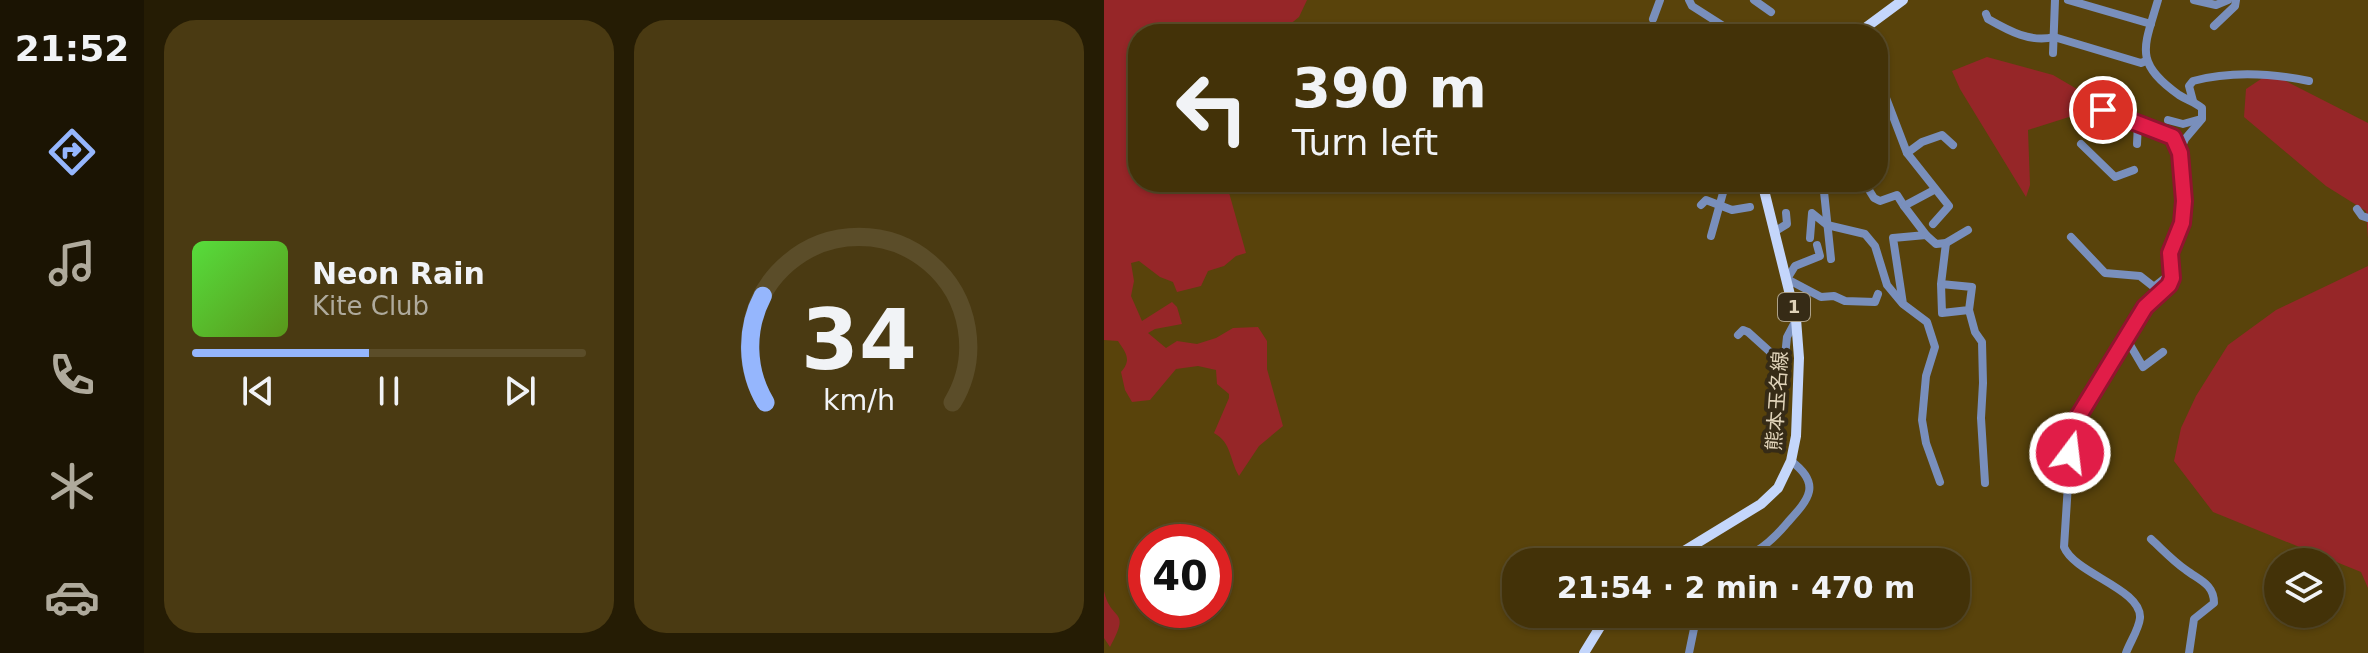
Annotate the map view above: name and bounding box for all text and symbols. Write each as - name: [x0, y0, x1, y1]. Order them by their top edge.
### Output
- text: 21:52: [15, 28, 129, 69]
- text: 390 m: [1292, 55, 1487, 120]
- icon: left: [1160, 56, 1264, 160]
- pin: [2069, 76, 2137, 144]
- icon: arrive: [2081, 88, 2125, 132]
- text: Turn left: [1292, 122, 1438, 163]
- icon: directions: [44, 124, 100, 180]
- icon: music: [44, 235, 100, 291]
- text: Neon Rain: [312, 256, 485, 291]
- text: Kite Club: [312, 291, 429, 321]
- text: 34: [801, 291, 917, 388]
- road number: 1: [1778, 293, 1810, 321]
- icon: phone: [44, 347, 100, 403]
- street label: 熊本玉名線: [1762, 350, 1792, 452]
- icon: previous: [236, 369, 280, 413]
- icon: pause: [367, 369, 411, 413]
- icon: next: [498, 369, 542, 413]
- text: km/h: [823, 383, 895, 417]
- position arrow: [2028, 411, 2112, 495]
- icon: climate: [44, 458, 100, 514]
- speed limit sign: 40: [1128, 524, 1232, 628]
- map controls: [2264, 548, 2344, 628]
- button: layers: [2264, 548, 2344, 628]
- icon: car: [44, 569, 100, 625]
- text: 21:54 · 2 min · 470 m: [1557, 570, 1915, 605]

